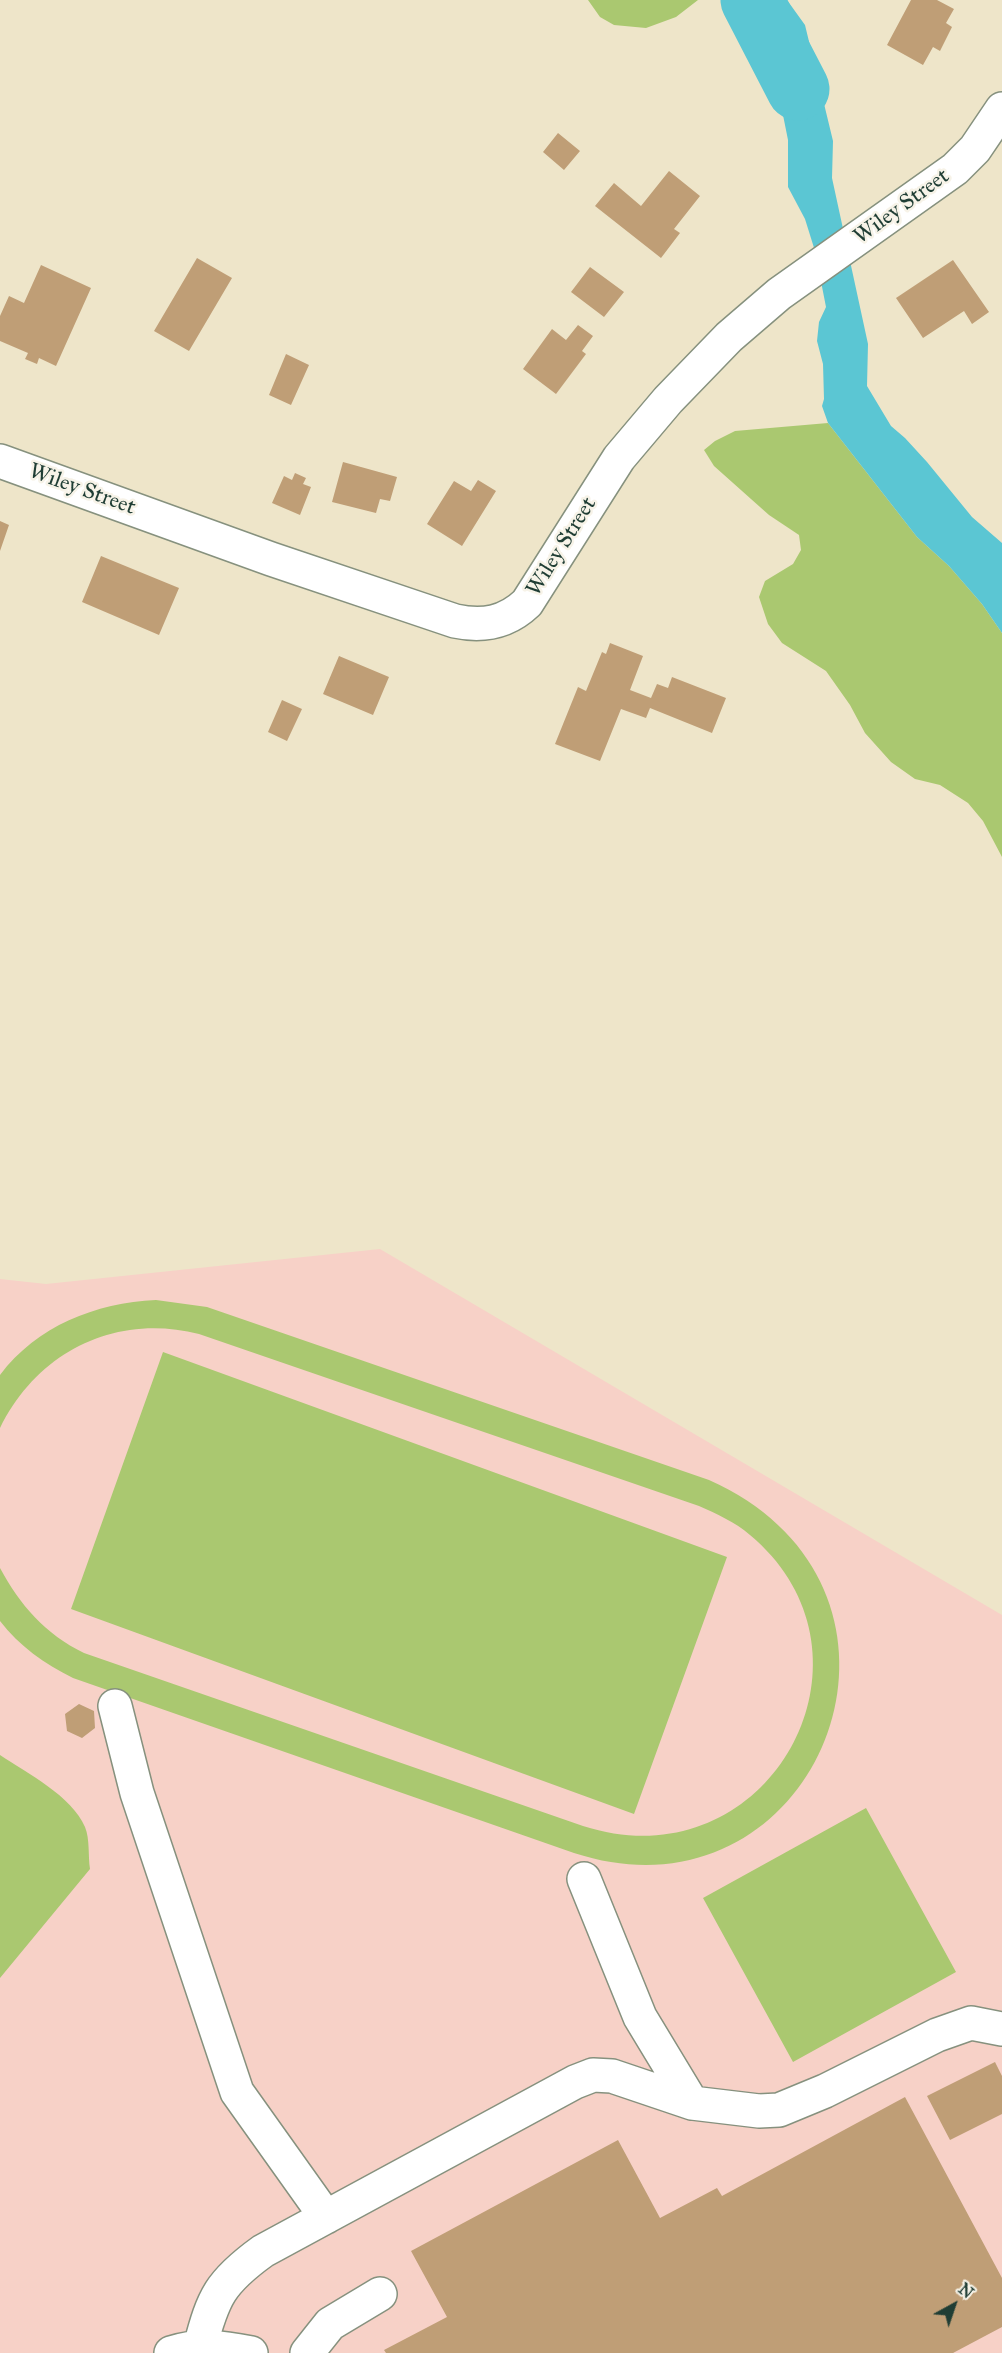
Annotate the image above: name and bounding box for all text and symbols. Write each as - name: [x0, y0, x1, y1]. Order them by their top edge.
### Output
- street label: Wiley Street: [849, 164, 955, 250]
- street label: Wiley Street: [25, 459, 139, 521]
- street label: Wiley Street: [521, 493, 603, 601]
- north arrow: [924, 2275, 984, 2335]
- text: N: [955, 2279, 977, 2302]

